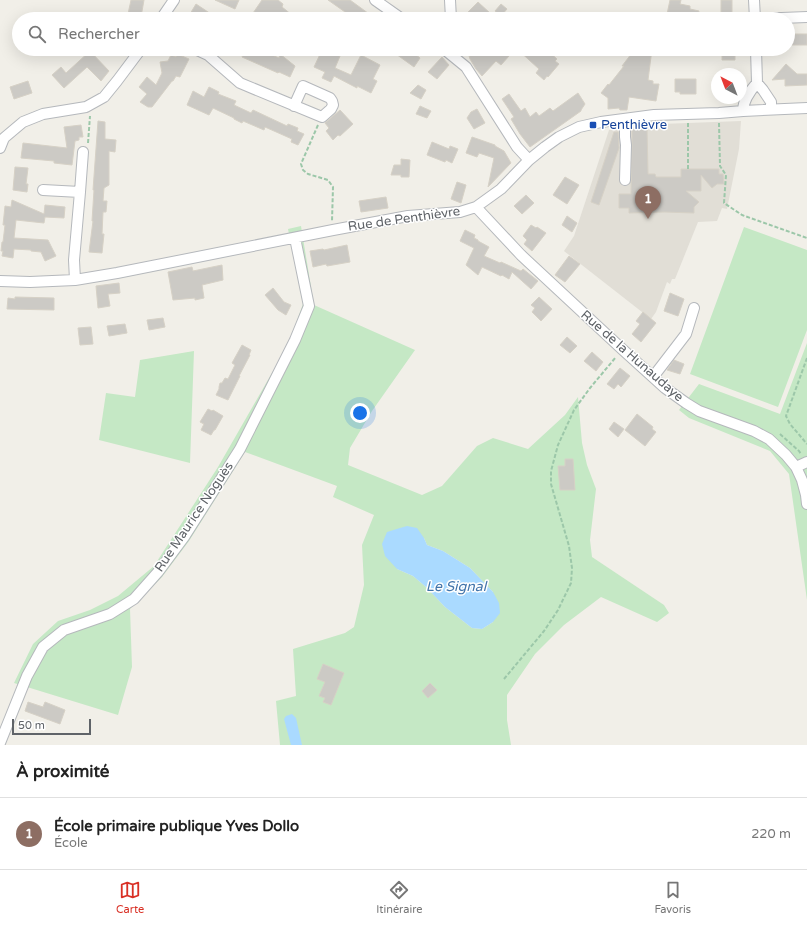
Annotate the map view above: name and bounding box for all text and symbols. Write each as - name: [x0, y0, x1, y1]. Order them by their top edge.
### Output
- search box: [12, 12, 795, 56]
- icon: search: [26, 23, 48, 45]
- text: Rechercher: [58, 25, 140, 43]
- north arrow: [711, 68, 747, 104]
- place label: Penthièvre: [601, 117, 667, 133]
- marker: Penthièvre: [588, 120, 598, 130]
- pin: 1: [635, 186, 661, 219]
- street label: Rue de Penthièvre: [347, 203, 461, 235]
- street label: Rue de la Hunaudaye: [577, 307, 687, 405]
- your location: [350, 403, 370, 423]
- street label: Rue Maurice Noguès: [151, 459, 237, 575]
- water label: Le Signal: [426, 578, 488, 595]
- scale bar: [12, 717, 91, 736]
- text: 50 m: [18, 719, 45, 732]
- text: À proximité: [16, 761, 109, 782]
- text: École primaire publique Yves Dollo: [54, 817, 299, 835]
- text: 1: [25, 826, 33, 842]
- text: 220 m: [751, 826, 791, 842]
- text: École: [54, 835, 88, 851]
- tab: Carte: [116, 879, 144, 916]
- tab: Itinéraire: [376, 879, 423, 916]
- tab: Favoris: [654, 879, 691, 916]

